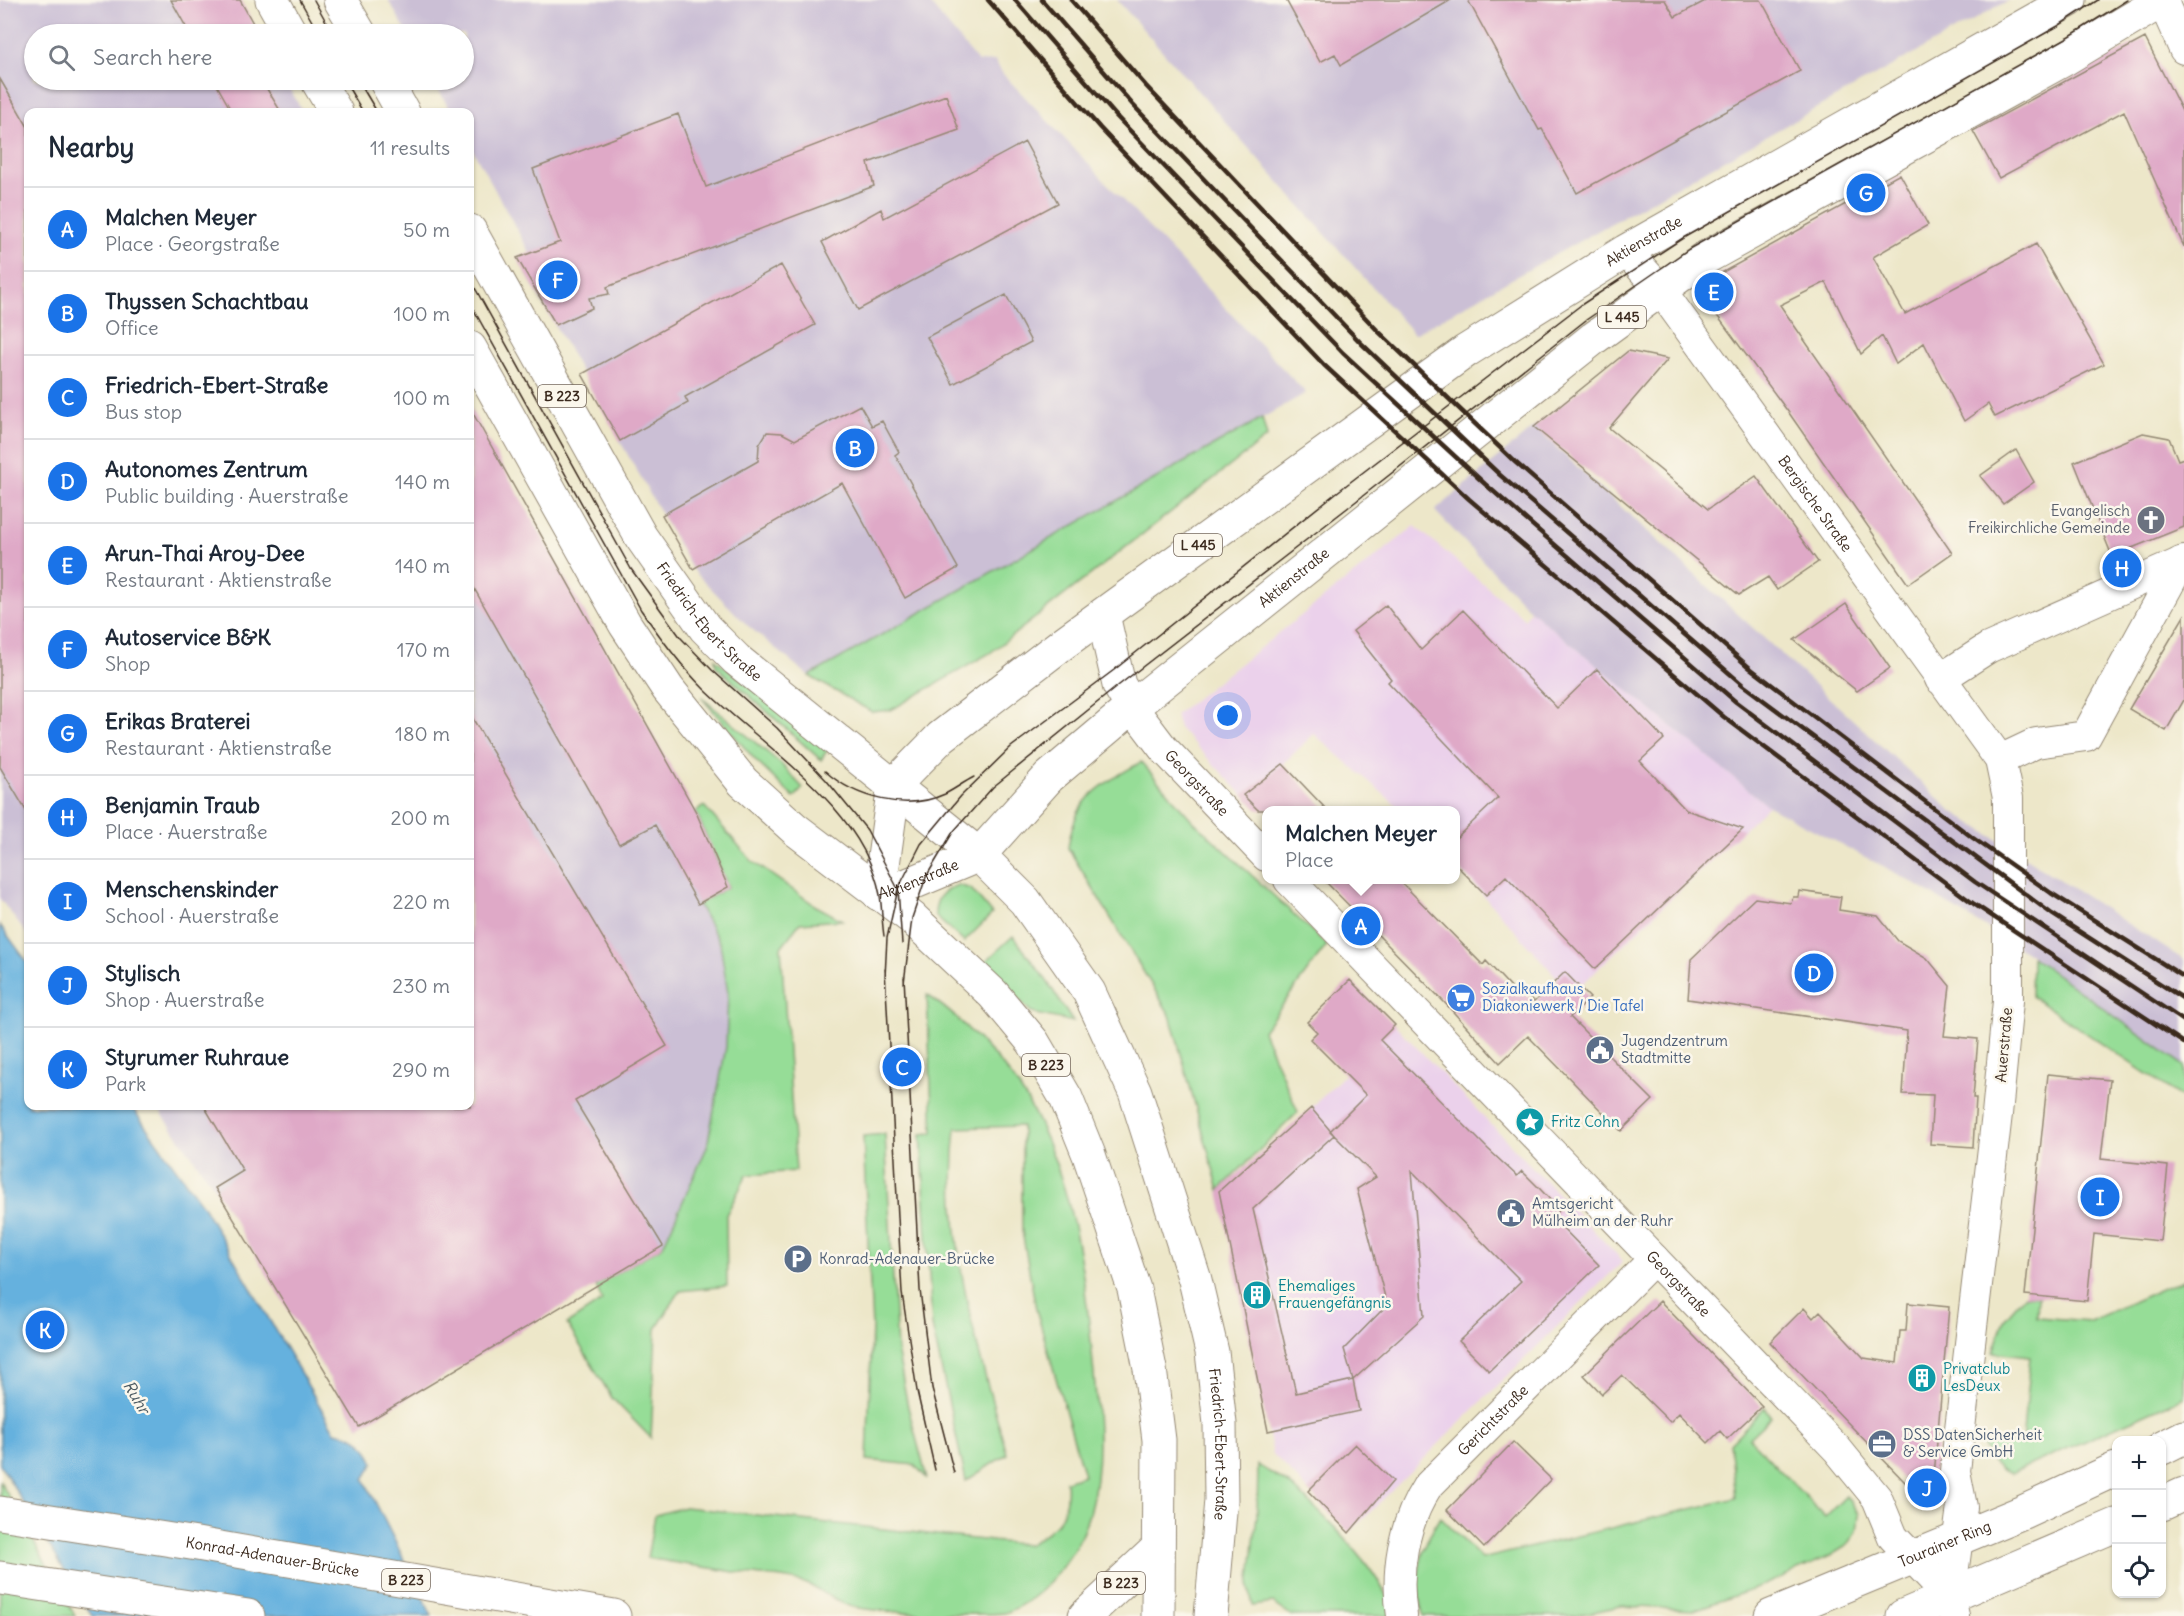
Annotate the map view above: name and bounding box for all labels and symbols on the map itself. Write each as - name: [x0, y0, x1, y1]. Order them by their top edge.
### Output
- pin: G: [1846, 170, 1886, 216]
- street label: Aktienstraße: [1602, 211, 1685, 270]
- pin: F: [538, 258, 578, 302]
- pin: E: [1694, 270, 1734, 314]
- road number: L 445: [1598, 306, 1646, 328]
- road number: B 223: [538, 385, 586, 407]
- pin: B: [836, 426, 874, 470]
- street label: Bergische Straße: [1774, 452, 1857, 556]
- place label: Evangelisch Freikirchliche Gemeinde: [1968, 501, 2130, 537]
- church icon: Evangelisch Freikirchliche Gemeinde: [2135, 504, 2167, 536]
- road number: L 445: [1174, 534, 1222, 556]
- street label: Aktienstraße: [1254, 543, 1333, 611]
- pin: H: [2102, 546, 2142, 590]
- street label: Friedrich-Ebert-Straße: [653, 558, 766, 685]
- your location: [1213, 701, 1242, 730]
- street label: Georgstraße: [1161, 746, 1233, 820]
- street label: Aktienstraße: [876, 855, 961, 903]
- pin: A: [1342, 904, 1380, 948]
- pin: D: [1794, 950, 1834, 996]
- place label: Sozialkaufhaus Diakoniewerk / Die Tafel: [1482, 979, 1644, 1015]
- supermarket icon: Sozialkaufhaus Diakoniewerk / Die Tafel: [1445, 982, 1477, 1014]
- street label: Auerstraße: [1991, 1007, 2016, 1083]
- place label: Jugendzentrum Stadtmitte: [1621, 1031, 1728, 1067]
- public building icon: Jugendzentrum Stadtmitte: [1584, 1034, 1616, 1066]
- pin: C: [882, 1044, 922, 1090]
- road number: B 223: [1022, 1054, 1070, 1076]
- place icon: Fritz Cohn: [1514, 1106, 1546, 1138]
- place label: Fritz Cohn: [1551, 1112, 1620, 1131]
- pin: I: [2080, 1174, 2120, 1220]
- place label: Amtsgericht Mülheim an der Ruhr: [1532, 1194, 1673, 1230]
- public building icon: Amtsgericht Mülheim an der Ruhr: [1495, 1197, 1527, 1229]
- parking icon: Konrad-Adenauer-Brücke: [782, 1243, 814, 1275]
- street label: Georgstraße: [1642, 1247, 1715, 1321]
- place label: Konrad-Adenauer-Brücke: [819, 1249, 995, 1268]
- place label: Ehemaliges Frauengefängnis: [1278, 1276, 1392, 1312]
- building icon: Ehemaliges Frauengefängnis: [1241, 1279, 1273, 1311]
- pin: K: [26, 1308, 64, 1352]
- place label: Privatclub LesDeux: [1943, 1359, 2010, 1395]
- building icon: Privatclub LesDeux: [1906, 1362, 1938, 1394]
- street label: Friedrich-Ebert-Straße: [1205, 1367, 1231, 1521]
- water label: Ruhr: [119, 1377, 156, 1419]
- street label: Gerichtstraße: [1453, 1381, 1532, 1460]
- place label: DSS DatenSicherheit & Service GmbH: [1903, 1425, 2042, 1461]
- office icon: DSS DatenSicherheit & Service GmbH: [1866, 1428, 1898, 1460]
- pin: J: [1908, 1466, 1946, 1510]
- street label: Tourainer Ring: [1895, 1516, 1994, 1571]
- street label: Konrad-Adenauer-Brücke: [184, 1532, 361, 1581]
- road number: B 223: [382, 1569, 430, 1591]
- road number: B 223: [1097, 1572, 1145, 1594]

